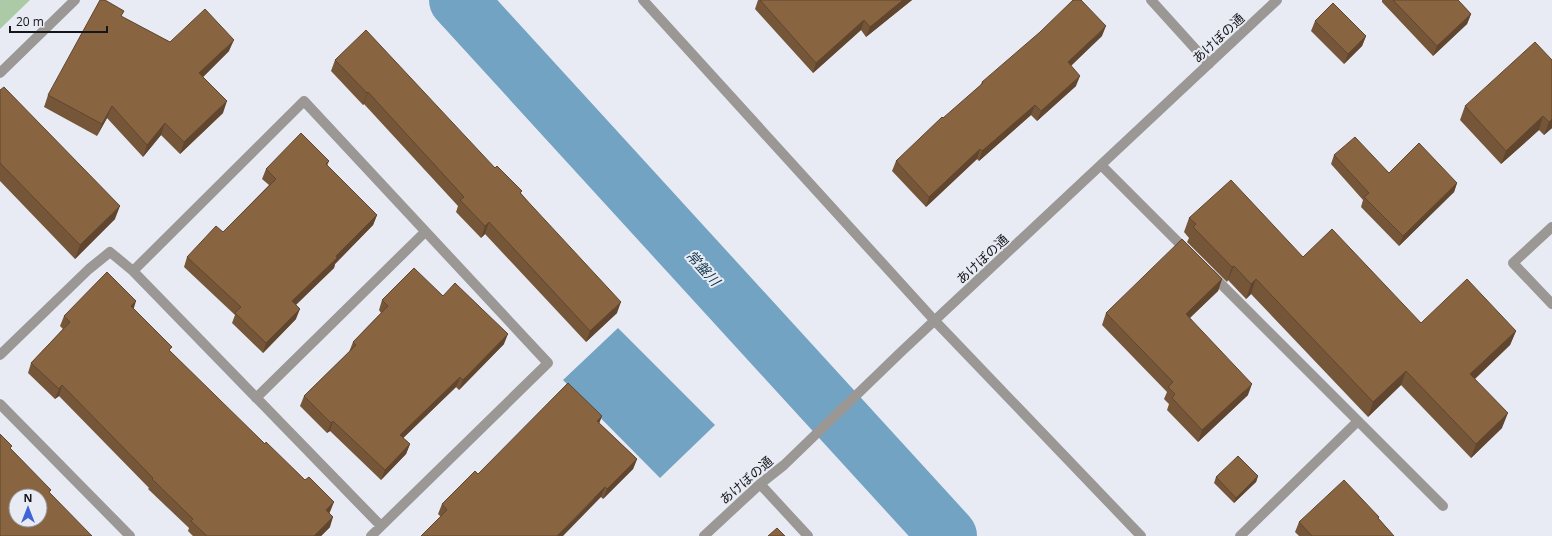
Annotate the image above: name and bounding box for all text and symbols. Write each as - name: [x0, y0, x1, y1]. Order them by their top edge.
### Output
- scale bar: [10, 8, 107, 34]
- street label: あけぼの通: [1188, 9, 1248, 67]
- text: 20 m: [16, 13, 44, 30]
- street label: あけぼの通: [952, 230, 1012, 288]
- water label: 常盤川: [682, 246, 726, 291]
- street label: あけぼの通: [716, 452, 776, 508]
- north arrow: [8, 488, 48, 528]
- text: N: [24, 490, 32, 505]

